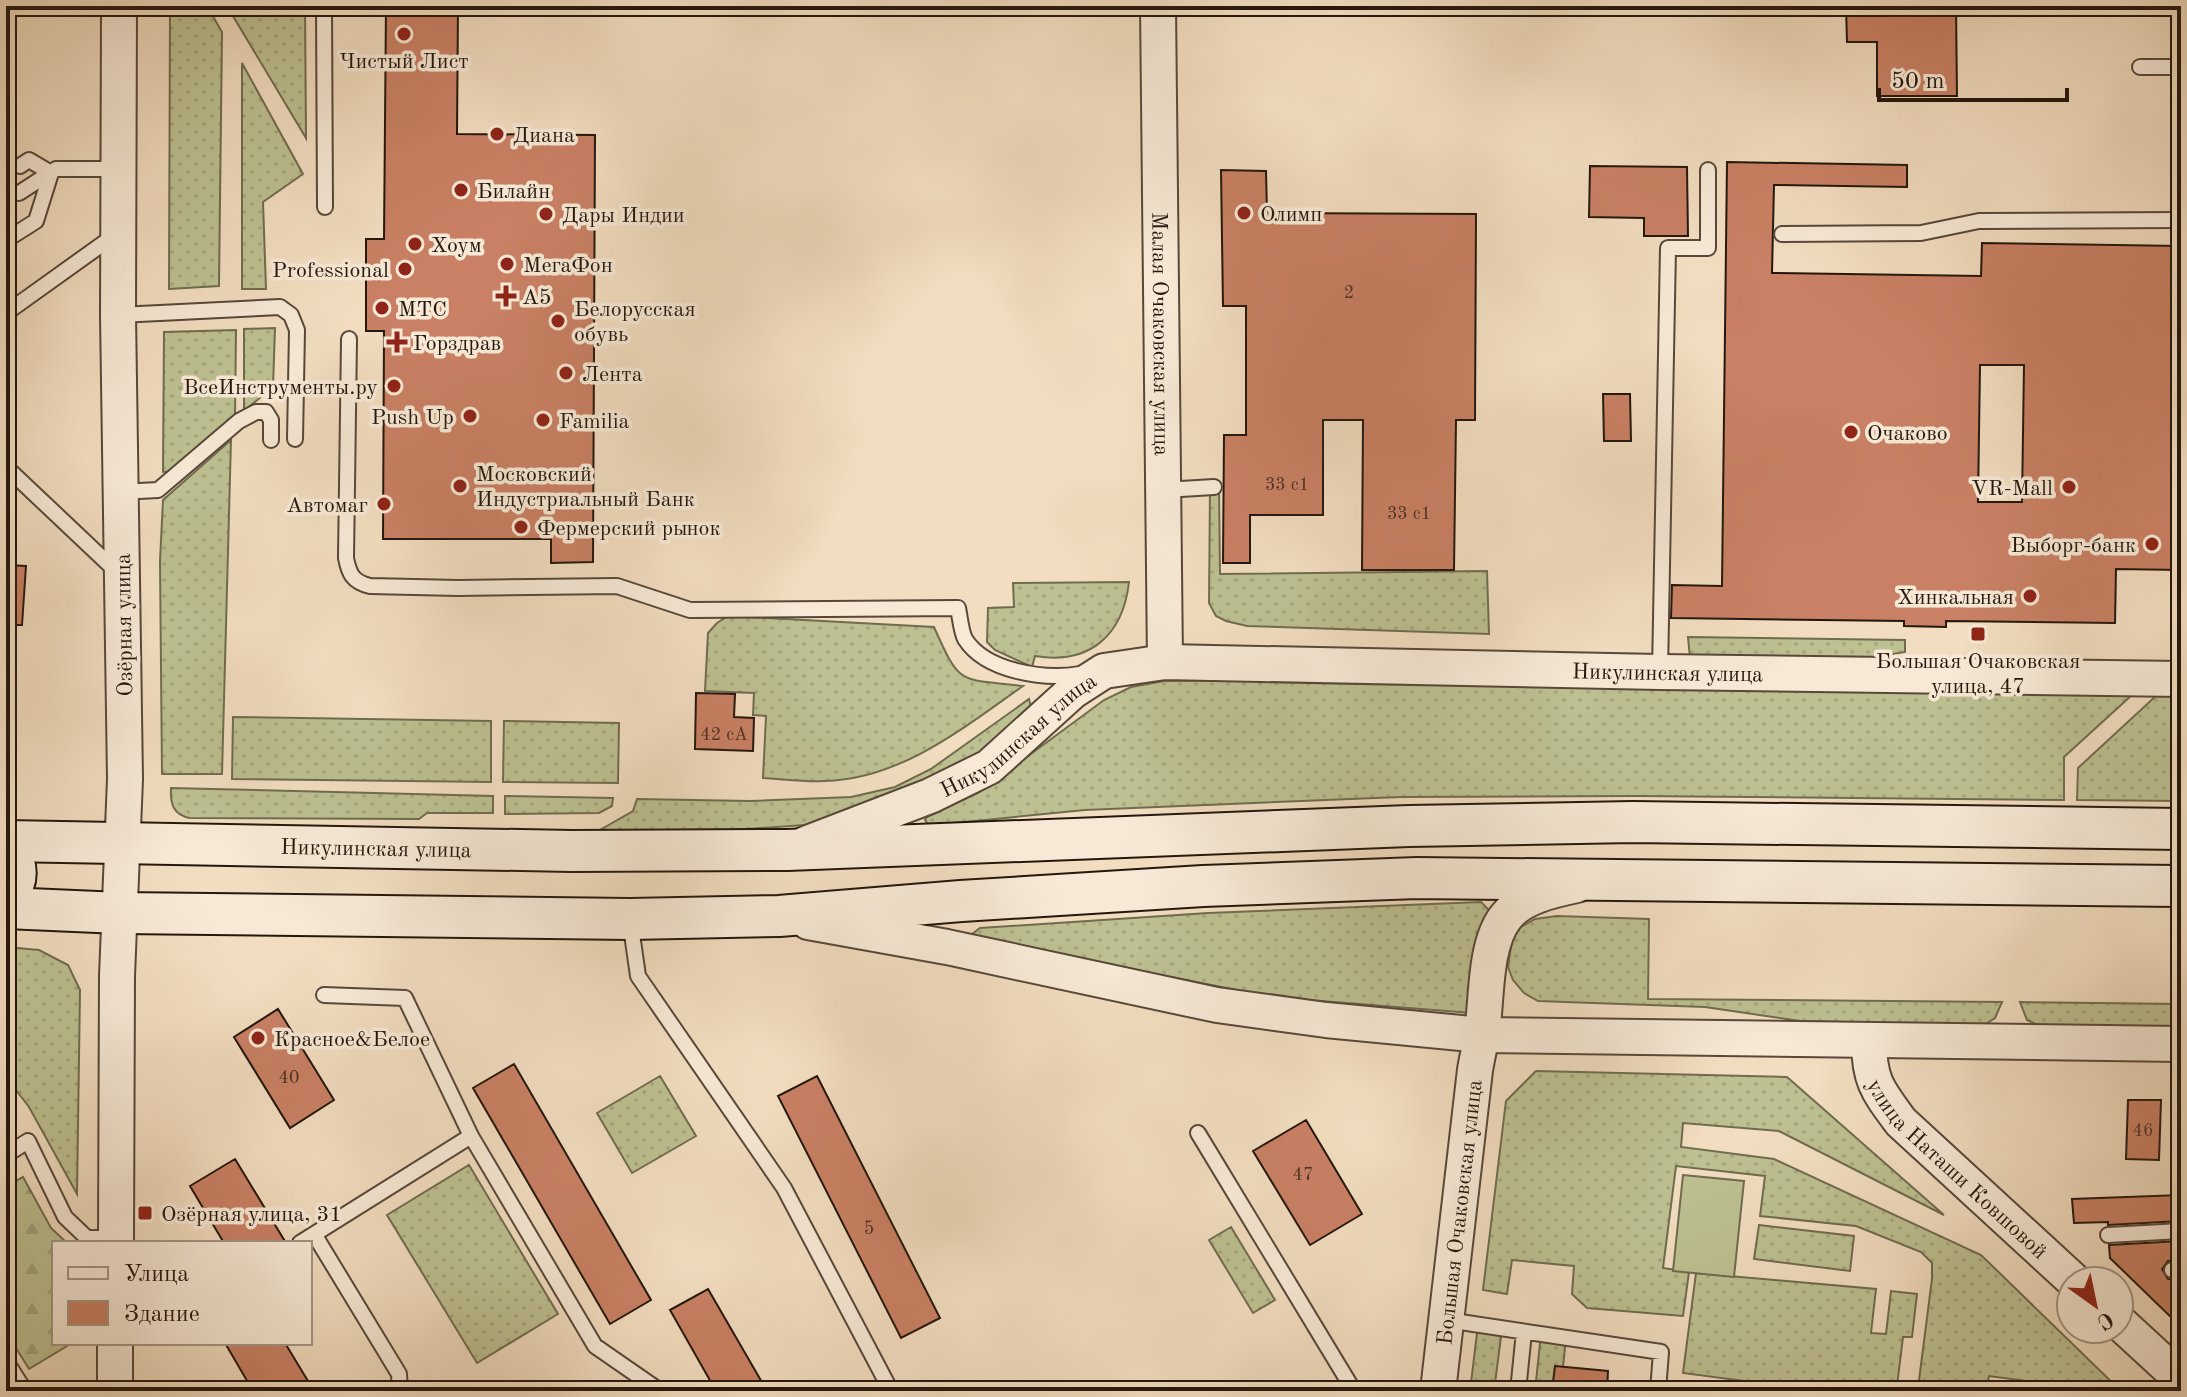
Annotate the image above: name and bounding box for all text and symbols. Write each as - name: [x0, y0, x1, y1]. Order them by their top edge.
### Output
- marker: Чистый Лист: [395, 25, 413, 43]
- place label: Чистый Лист: [339, 51, 469, 73]
- scale bar: [1879, 52, 2067, 102]
- text: 50 m: [1891, 70, 1945, 94]
- marker: Диана: [488, 125, 506, 143]
- place label: Диана: [513, 125, 575, 147]
- marker: Билайн: [452, 181, 470, 199]
- place label: Билайн: [477, 181, 550, 203]
- marker: Олимп: [1235, 204, 1253, 222]
- place label: Олимп: [1260, 204, 1322, 226]
- marker: Дары Индии: [537, 205, 555, 223]
- place label: Дары Индии: [562, 205, 685, 227]
- street label: Малая Очаковская улица: [1147, 212, 1172, 456]
- marker: Хоум: [406, 235, 424, 253]
- place label: Хоум: [431, 235, 482, 257]
- marker: МегаФон: [498, 255, 516, 273]
- place label: МегаФон: [523, 255, 613, 277]
- place label: Professional: [272, 260, 389, 282]
- marker: Professional: [396, 260, 414, 278]
- house number: 2: [1344, 284, 1354, 302]
- marker: А5: [497, 287, 515, 305]
- place label: А5: [522, 287, 552, 309]
- marker: МТС: [373, 299, 391, 317]
- place label: МТС: [398, 299, 447, 321]
- place label: Белорусская обувь: [574, 299, 696, 346]
- marker: Белорусская обувь: [549, 312, 567, 330]
- marker: Горздрав: [388, 333, 406, 351]
- place label: Горздрав: [413, 333, 501, 355]
- marker: Лента: [557, 364, 575, 382]
- place label: Лента: [582, 364, 643, 386]
- place label: ВсеИнструменты.ру: [183, 377, 378, 399]
- marker: ВсеИнструменты.ру: [385, 377, 403, 395]
- place label: Push Up: [371, 407, 454, 429]
- marker: Push Up: [461, 407, 479, 425]
- marker: Familia: [534, 411, 552, 429]
- place label: Familia: [559, 411, 630, 433]
- marker: Очаково: [1842, 423, 1860, 441]
- place label: Очаково: [1867, 423, 1948, 445]
- place label: Московский Индустриальный Банк: [476, 464, 695, 511]
- house number: 33 с1: [1265, 476, 1309, 494]
- marker: Московский Индустриальный Банк: [451, 477, 469, 495]
- place label: VR-Mall: [1971, 478, 2053, 500]
- marker: VR-Mall: [2060, 478, 2078, 496]
- place label: Автомаг: [286, 495, 368, 517]
- marker: Автомаг: [375, 495, 393, 513]
- house number: 33 с1: [1387, 505, 1431, 523]
- marker: Фермерский рынок: [512, 518, 530, 536]
- place label: Фермерский рынок: [537, 518, 720, 540]
- place label: Выборг-банк: [2010, 535, 2136, 557]
- marker: Выборг-банк: [2143, 535, 2161, 553]
- street label: Озёрная улица: [113, 553, 137, 697]
- place label: Хинкальная: [1897, 587, 2014, 609]
- marker: Хинкальная: [2021, 587, 2039, 605]
- marker: Большая Очаковская улица, 47: [1969, 625, 1987, 643]
- place label: Большая Очаковская улица, 47: [1876, 651, 2080, 698]
- street label: Никулинская улица: [1572, 661, 1763, 686]
- street label: Никулинская улица: [937, 670, 1101, 802]
- house number: 42 сА: [700, 726, 748, 744]
- street label: Никулинская улица: [280, 837, 472, 862]
- marker: Красное&Белое: [249, 1029, 267, 1047]
- place label: Красное&Белое: [274, 1029, 430, 1051]
- house number: 40: [279, 1069, 299, 1087]
- street label: улица Наташи Ковшовой: [1862, 1076, 2051, 1264]
- street label: Большая Очаковская улица: [1434, 1078, 1487, 1346]
- house number: 46: [2133, 1122, 2153, 1140]
- house number: 47: [1293, 1166, 1313, 1184]
- marker: Озёрная улица, 31: [136, 1204, 154, 1222]
- place label: Озёрная улица, 31: [161, 1204, 342, 1226]
- house number: 5: [864, 1220, 874, 1238]
- legend: [52, 1241, 312, 1345]
- text: Улица: [124, 1263, 189, 1287]
- north arrow: [2055, 1265, 2135, 1345]
- text: Здание: [124, 1303, 200, 1327]
- text: С: [2093, 1307, 2117, 1333]

